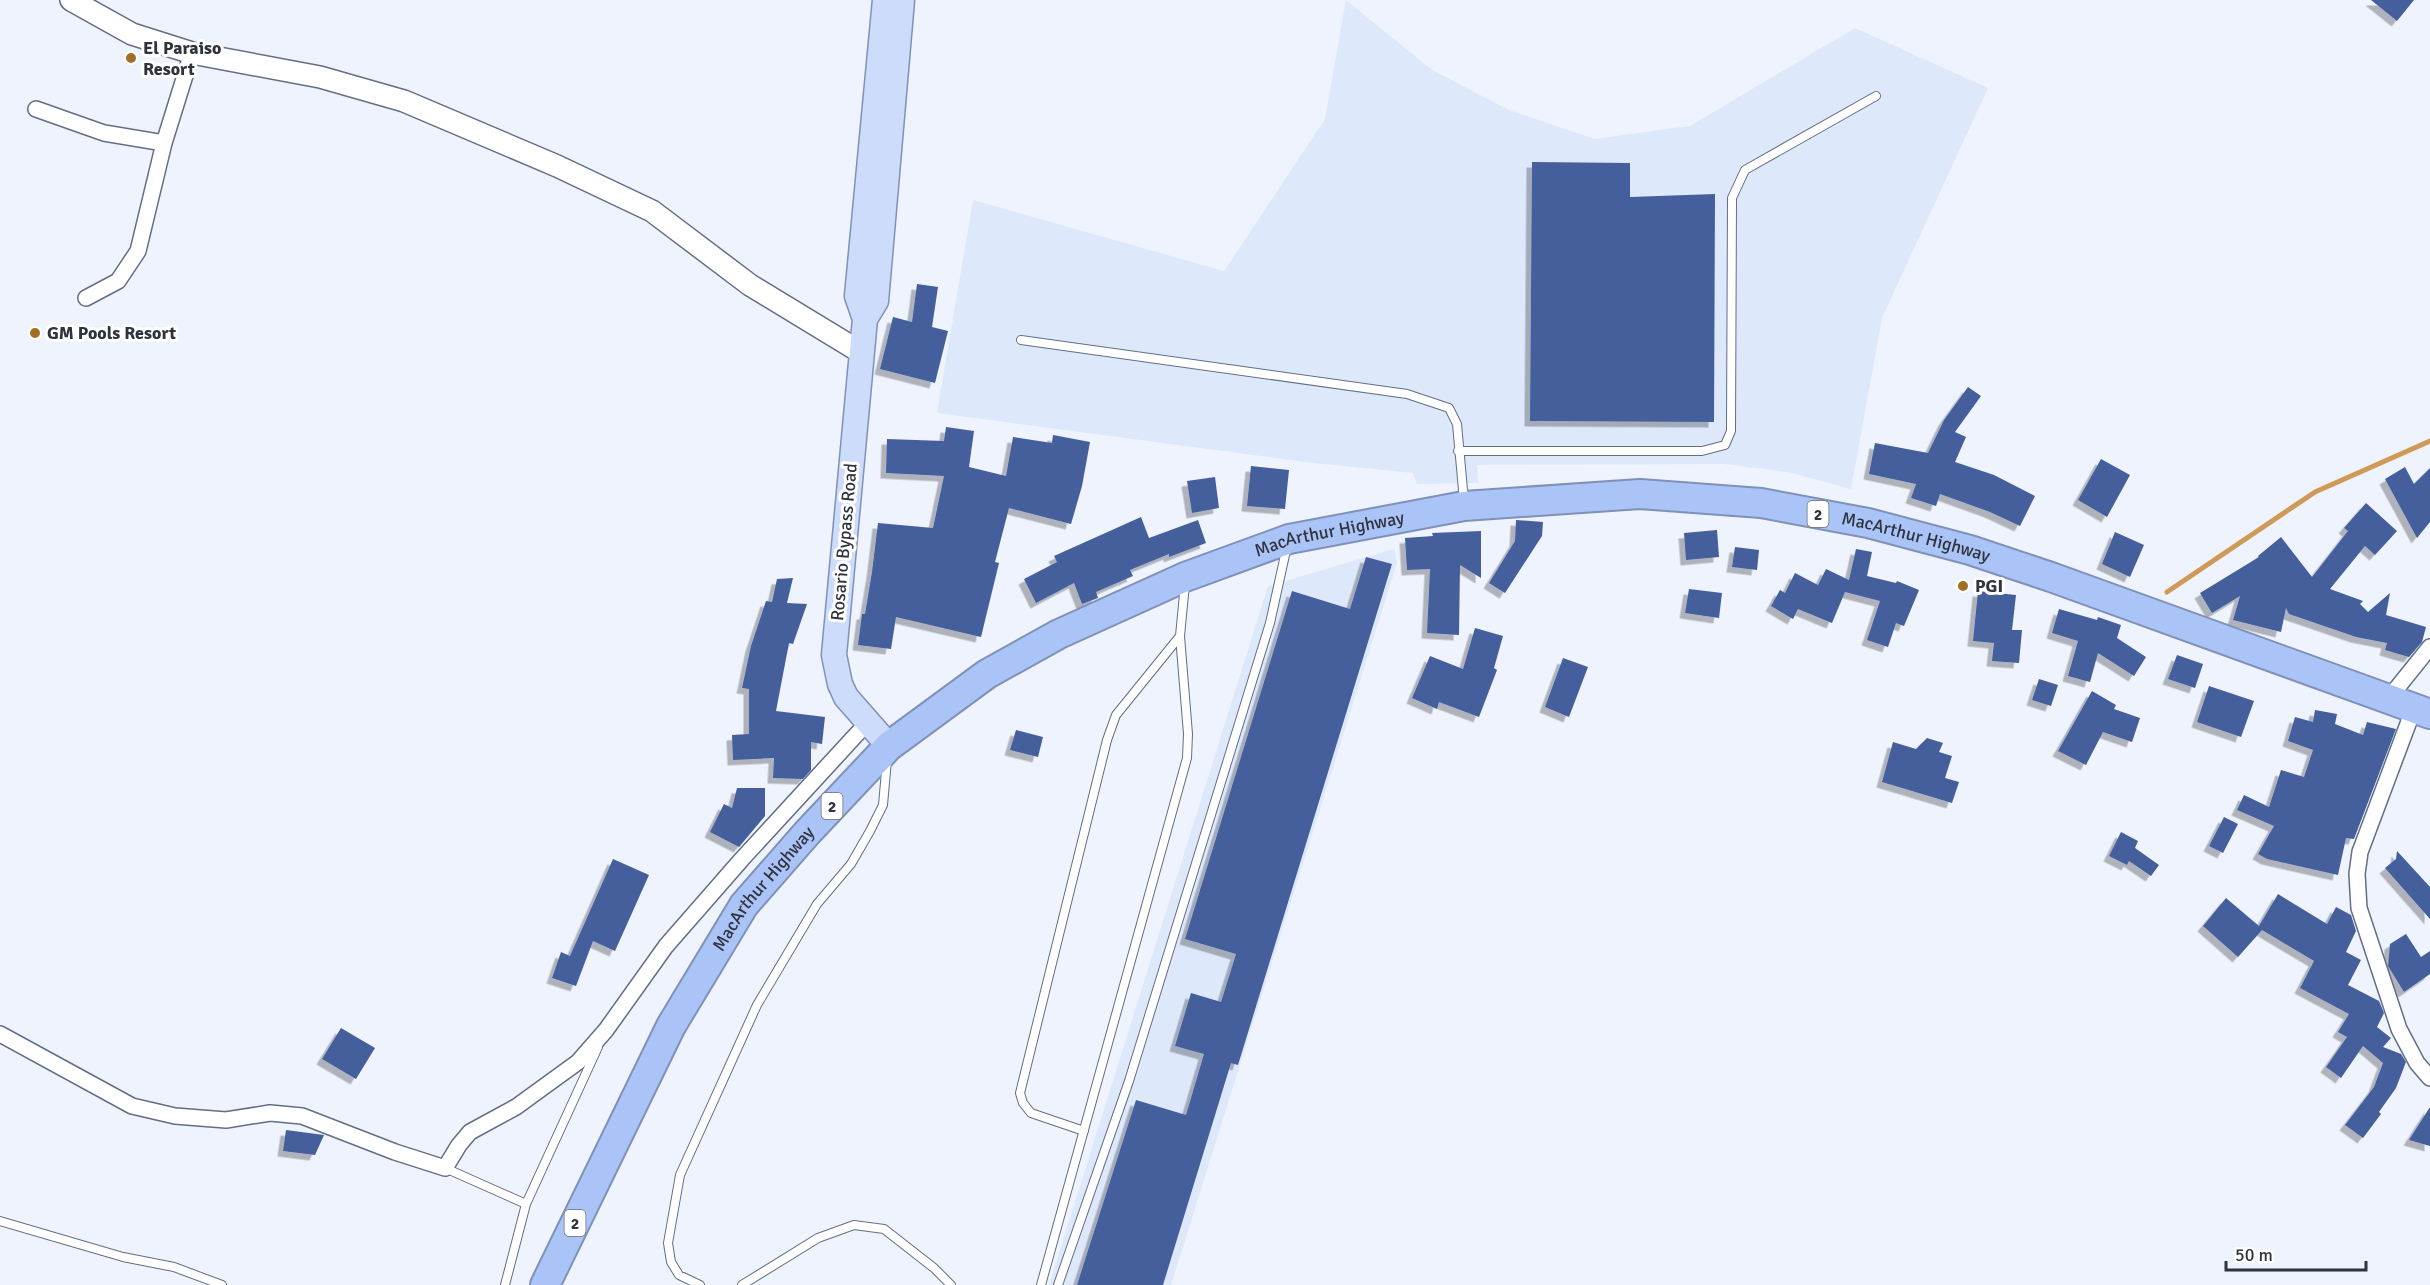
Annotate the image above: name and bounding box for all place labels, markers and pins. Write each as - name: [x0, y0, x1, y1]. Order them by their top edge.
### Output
- place label: El Paraiso Resort: [143, 37, 221, 80]
- marker: El Paraiso Resort: [124, 51, 138, 65]
- place label: GM Pools Resort: [47, 322, 176, 344]
- marker: GM Pools Resort: [28, 326, 42, 340]
- place label: PGI: [1975, 575, 2003, 597]
- marker: PGI: [1956, 579, 1970, 593]

